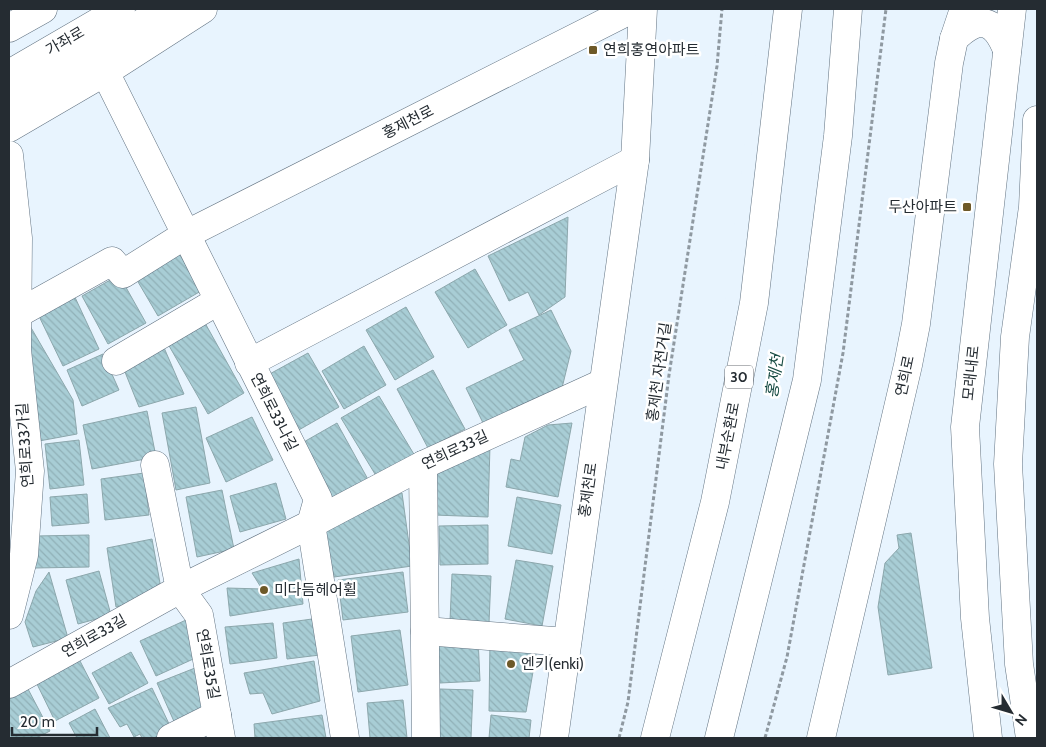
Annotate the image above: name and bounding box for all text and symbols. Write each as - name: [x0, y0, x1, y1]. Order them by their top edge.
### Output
- street label: 가좌로: [43, 23, 87, 59]
- place label: 연희홍연아파트: [603, 41, 700, 59]
- marker: 연희홍연아파트: [587, 44, 599, 56]
- street label: 홍제천로: [379, 101, 437, 143]
- place label: 두산아파트: [888, 198, 957, 216]
- marker: 두산아파트: [961, 201, 973, 213]
- street label: 홍제천 자전거길: [643, 321, 675, 423]
- street label: 모래내로: [959, 345, 983, 401]
- water label: 홍제천: [762, 351, 787, 399]
- street label: 연희로: [892, 354, 918, 398]
- road number: 30: [725, 366, 753, 388]
- street label: 연희로33나길: [247, 370, 301, 454]
- street label: 내부순환로: [713, 400, 743, 472]
- street label: 연희로33가길: [13, 402, 37, 488]
- street label: 연희로33길: [419, 427, 491, 473]
- street label: 홍제천로: [575, 461, 601, 519]
- place label: 미다듬헤어휠: [274, 581, 357, 599]
- marker: 미다듬헤어휠: [258, 584, 270, 596]
- street label: 연희로33길: [58, 611, 130, 661]
- street label: 연희로35길: [193, 627, 223, 701]
- place label: 엔키(enki): [521, 655, 584, 673]
- marker: 엔키(enki): [505, 658, 517, 670]
- north arrow: [986, 687, 1036, 737]
- scale bar: [12, 704, 98, 736]
- text: N: [1011, 711, 1031, 729]
- text: 20 m: [20, 713, 55, 731]

